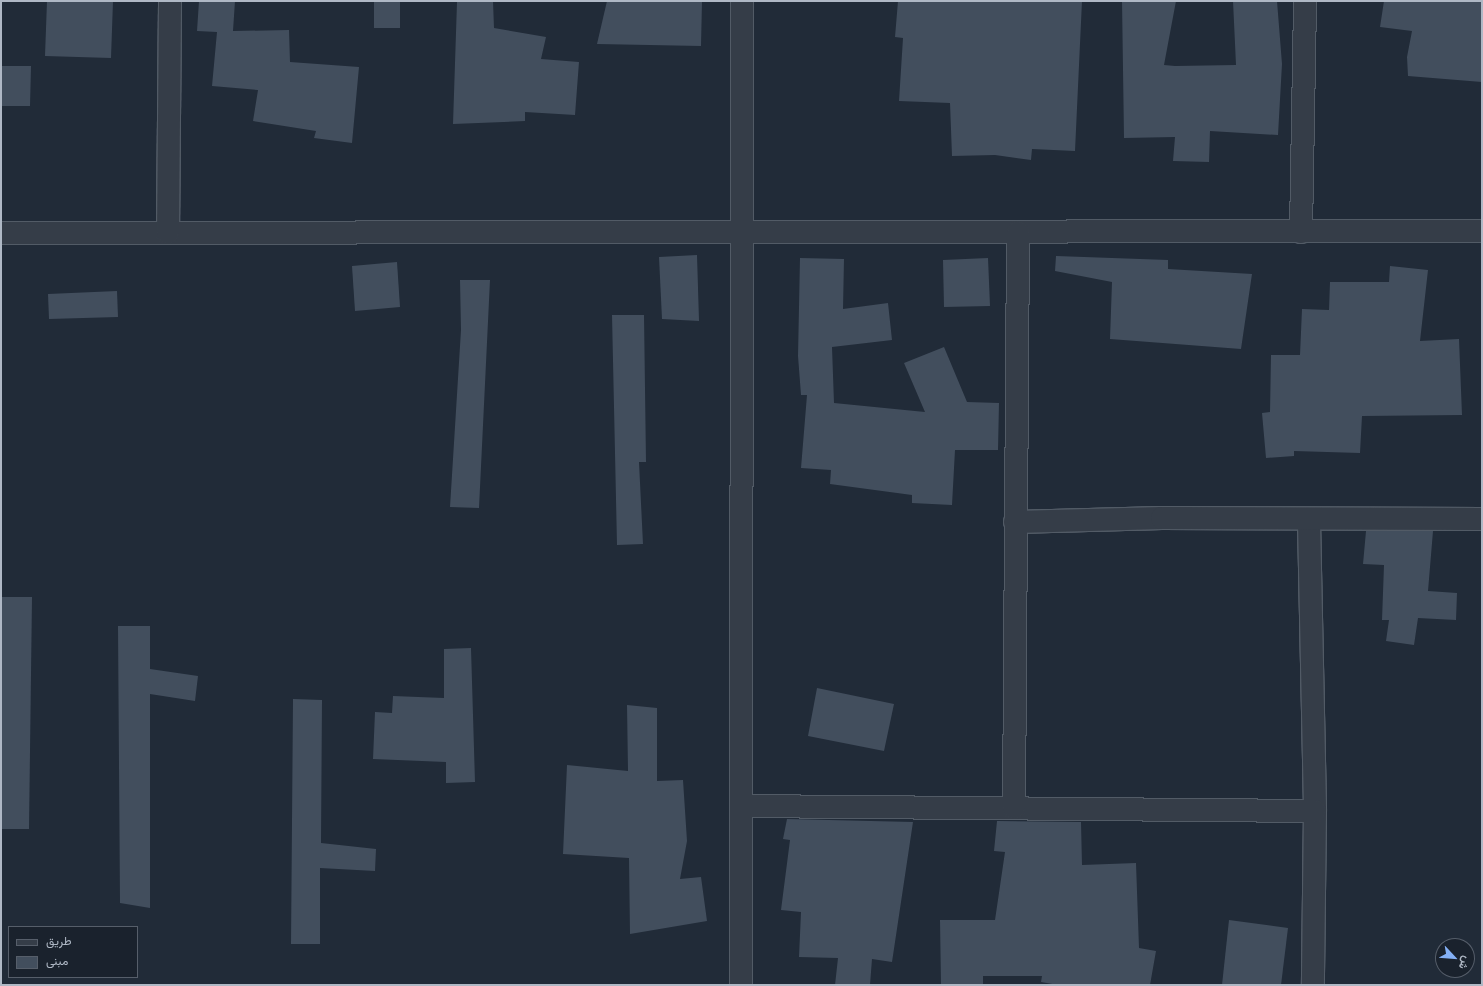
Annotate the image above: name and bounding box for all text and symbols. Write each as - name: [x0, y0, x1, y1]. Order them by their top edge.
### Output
- legend: [8, 926, 138, 978]
- text: طريق: [46, 933, 71, 947]
- north arrow: [1435, 938, 1475, 978]
- text: مبنى: [46, 953, 68, 967]
- text: ش: [1457, 954, 1474, 972]

